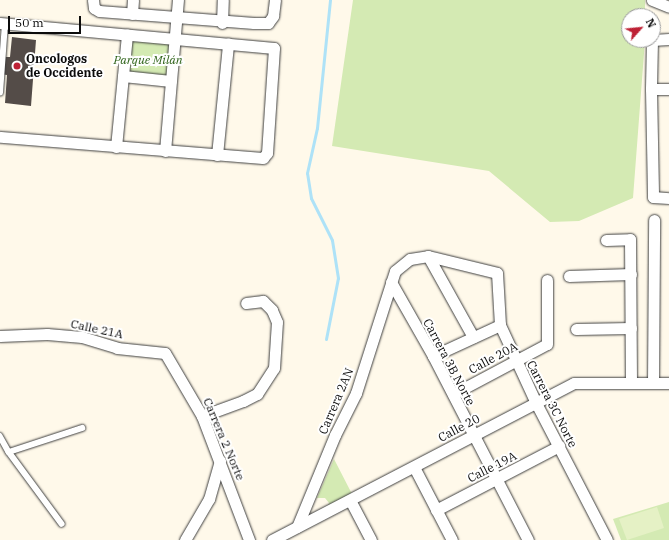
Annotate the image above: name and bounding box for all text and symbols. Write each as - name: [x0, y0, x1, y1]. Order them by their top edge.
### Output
- scale bar: [10, 8, 83, 34]
- north arrow: [621, 8, 661, 48]
- text: 50 m: [15, 15, 44, 30]
- text: N: [643, 16, 659, 30]
- place label: Oncologos de Occidente: [26, 52, 103, 80]
- park label: Parque Milán: [113, 53, 183, 67]
- marker: Oncologos de Occidente: [11, 60, 23, 72]
- street label: Calle 21A: [69, 316, 125, 342]
- street label: Carrera 3B Norte: [420, 316, 478, 408]
- street label: Calle 20A: [466, 339, 520, 377]
- street label: Carrera 3C Norte: [524, 358, 580, 450]
- street label: Carrera 2AN: [316, 366, 356, 436]
- street label: Carrera 2 Norte: [200, 396, 248, 482]
- street label: Calle 20: [436, 411, 482, 445]
- street label: Calle 19A: [465, 448, 519, 486]

